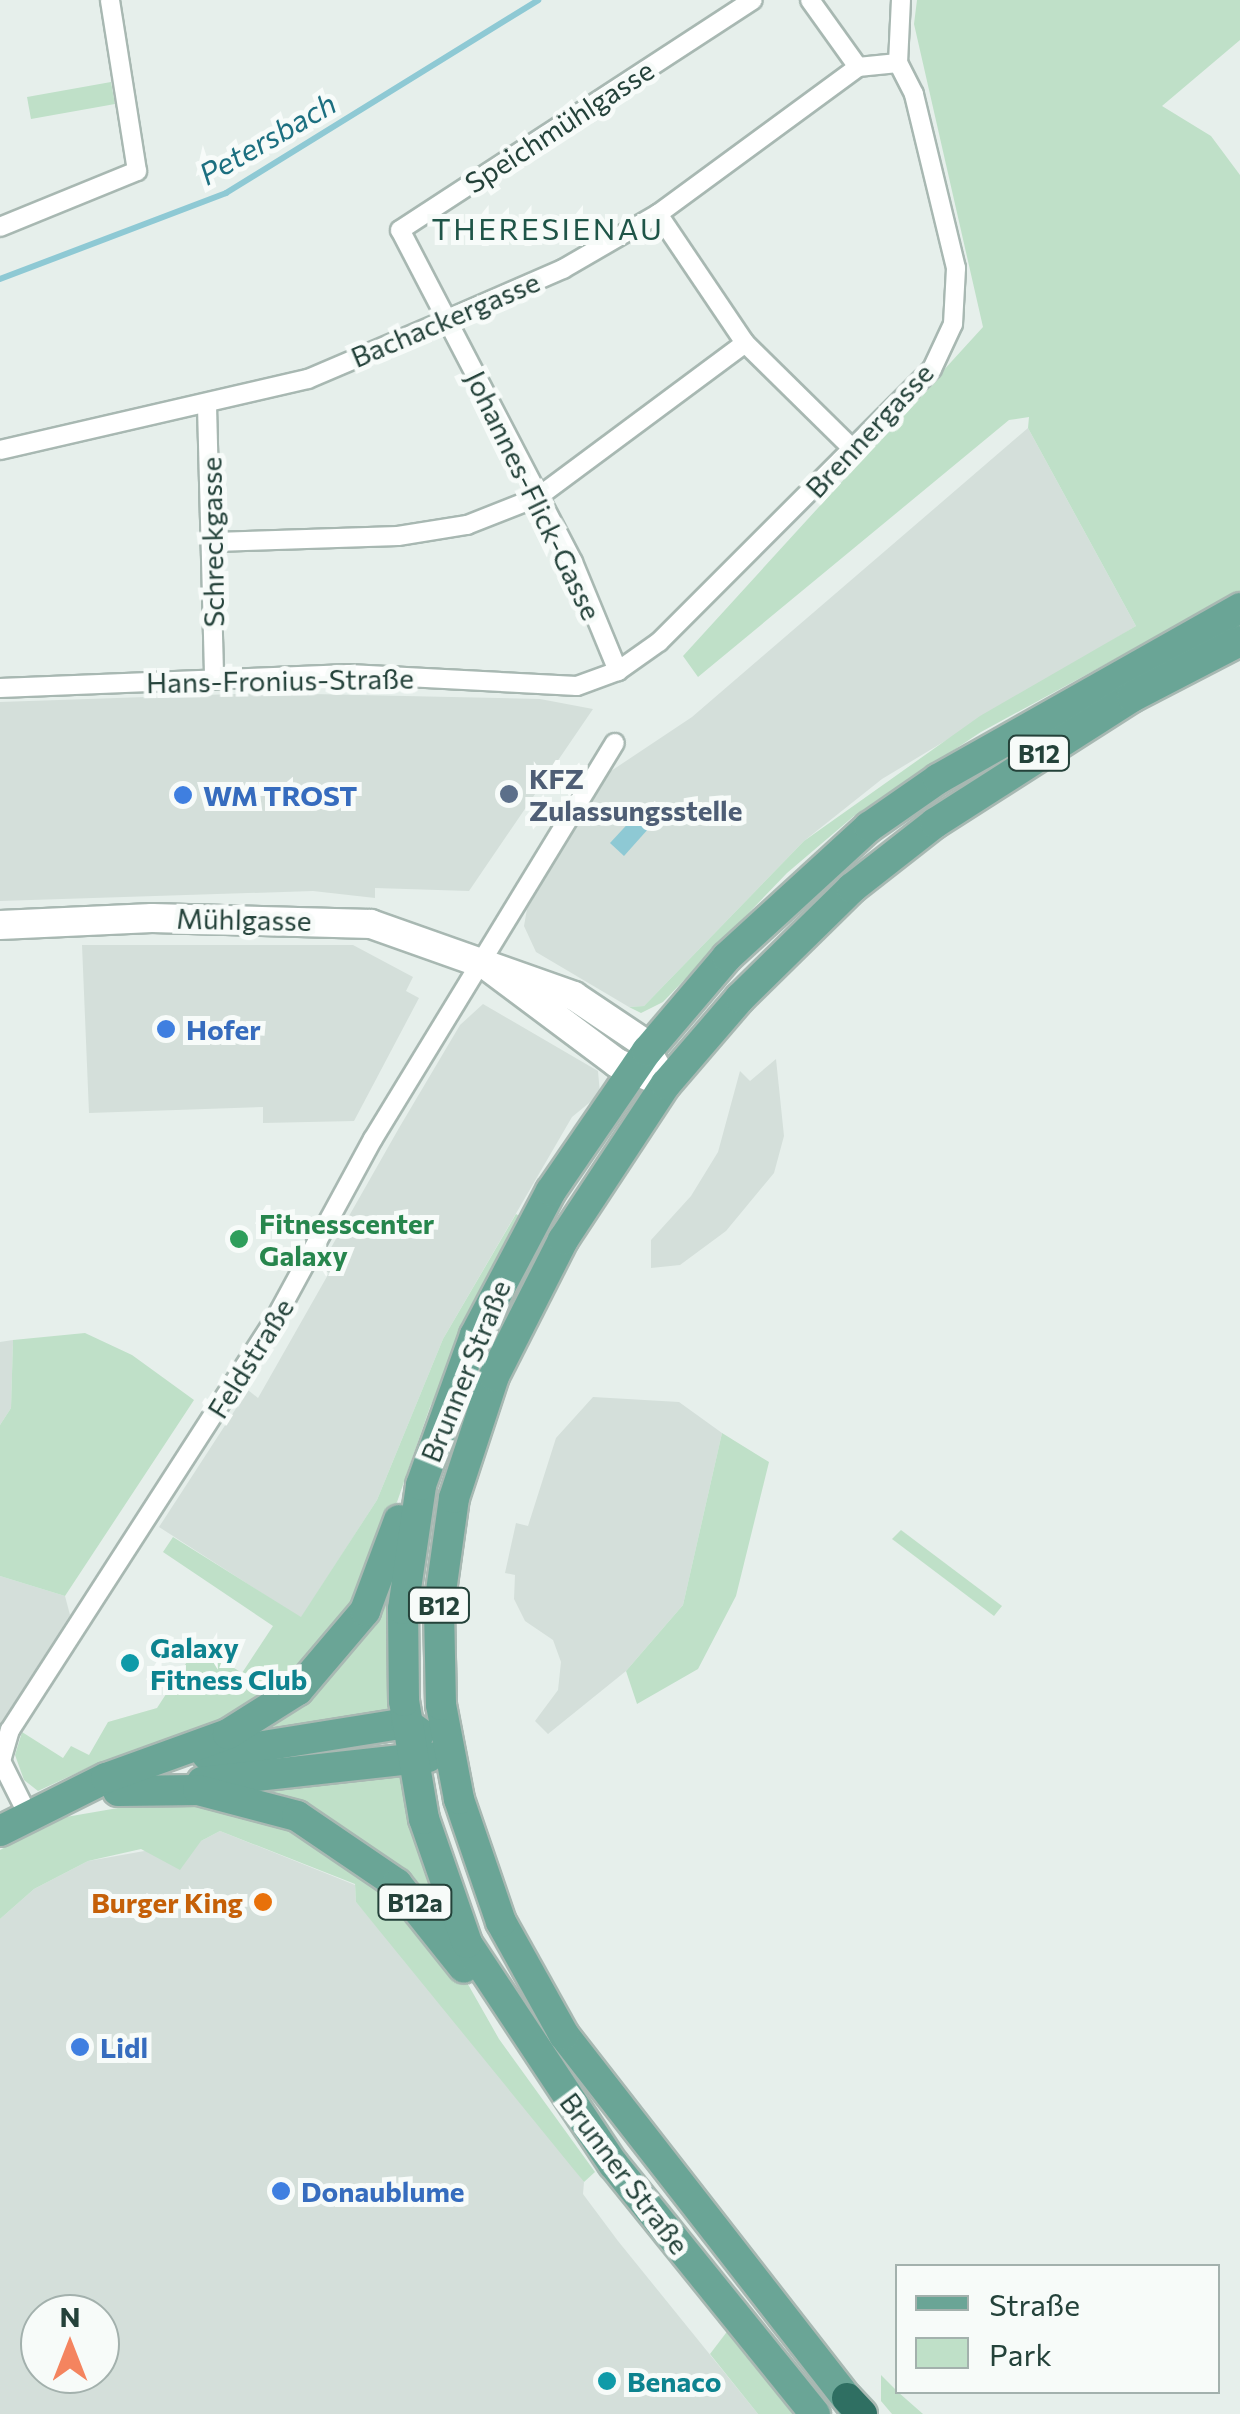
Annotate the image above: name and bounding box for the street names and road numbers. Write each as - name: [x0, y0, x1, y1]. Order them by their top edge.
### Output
- street label: Speichmühlgasse: [458, 53, 660, 199]
- street label: Bachackergasse: [346, 264, 544, 374]
- street label: Brennergasse: [798, 356, 940, 504]
- street label: Johannes-Flick-Gasse: [459, 365, 609, 625]
- street label: Schreckgasse: [194, 456, 230, 628]
- street label: Hans-Fronius-Straße: [146, 661, 414, 699]
- road number: B12: [1006, 733, 1072, 773]
- street label: Mühlgasse: [176, 901, 312, 937]
- street label: Brunner Straße: [413, 1275, 517, 1467]
- street label: Feldstraße: [200, 1292, 300, 1424]
- road number: B12: [406, 1585, 472, 1625]
- road number: B12a: [375, 1882, 455, 1922]
- street label: Brunner Straße: [553, 2086, 697, 2260]

